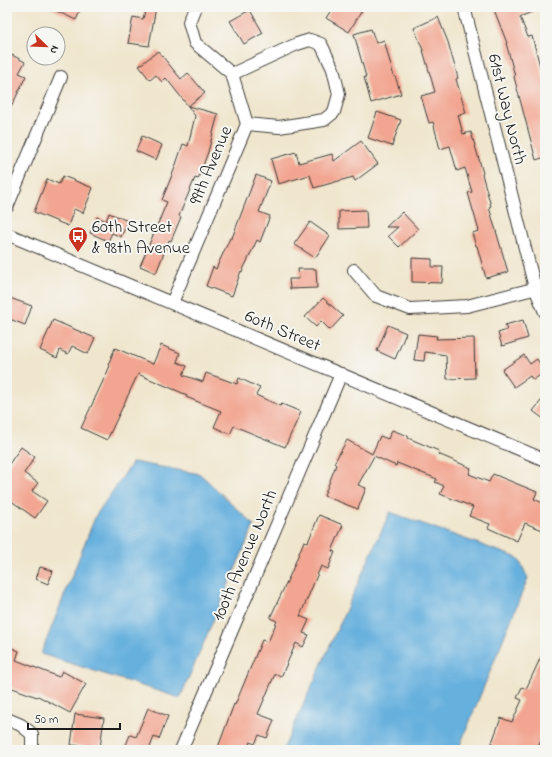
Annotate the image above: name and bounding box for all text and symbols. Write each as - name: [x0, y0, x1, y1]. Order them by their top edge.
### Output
- north arrow: [26, 26, 66, 66]
- text: N: [45, 43, 63, 56]
- street label: 61st Way North: [480, 51, 532, 168]
- street label: 99th Avenue: [184, 121, 241, 209]
- place label: 60th Street & 98th Avenue: [92, 215, 191, 262]
- bus stop icon: 60th Street & 98th Avenue: [67, 225, 89, 253]
- street label: 60th Street: [240, 304, 324, 359]
- street label: 100th Avenue North: [206, 486, 285, 625]
- scale bar: [28, 705, 120, 731]
- text: 50 m: [34, 711, 58, 729]

